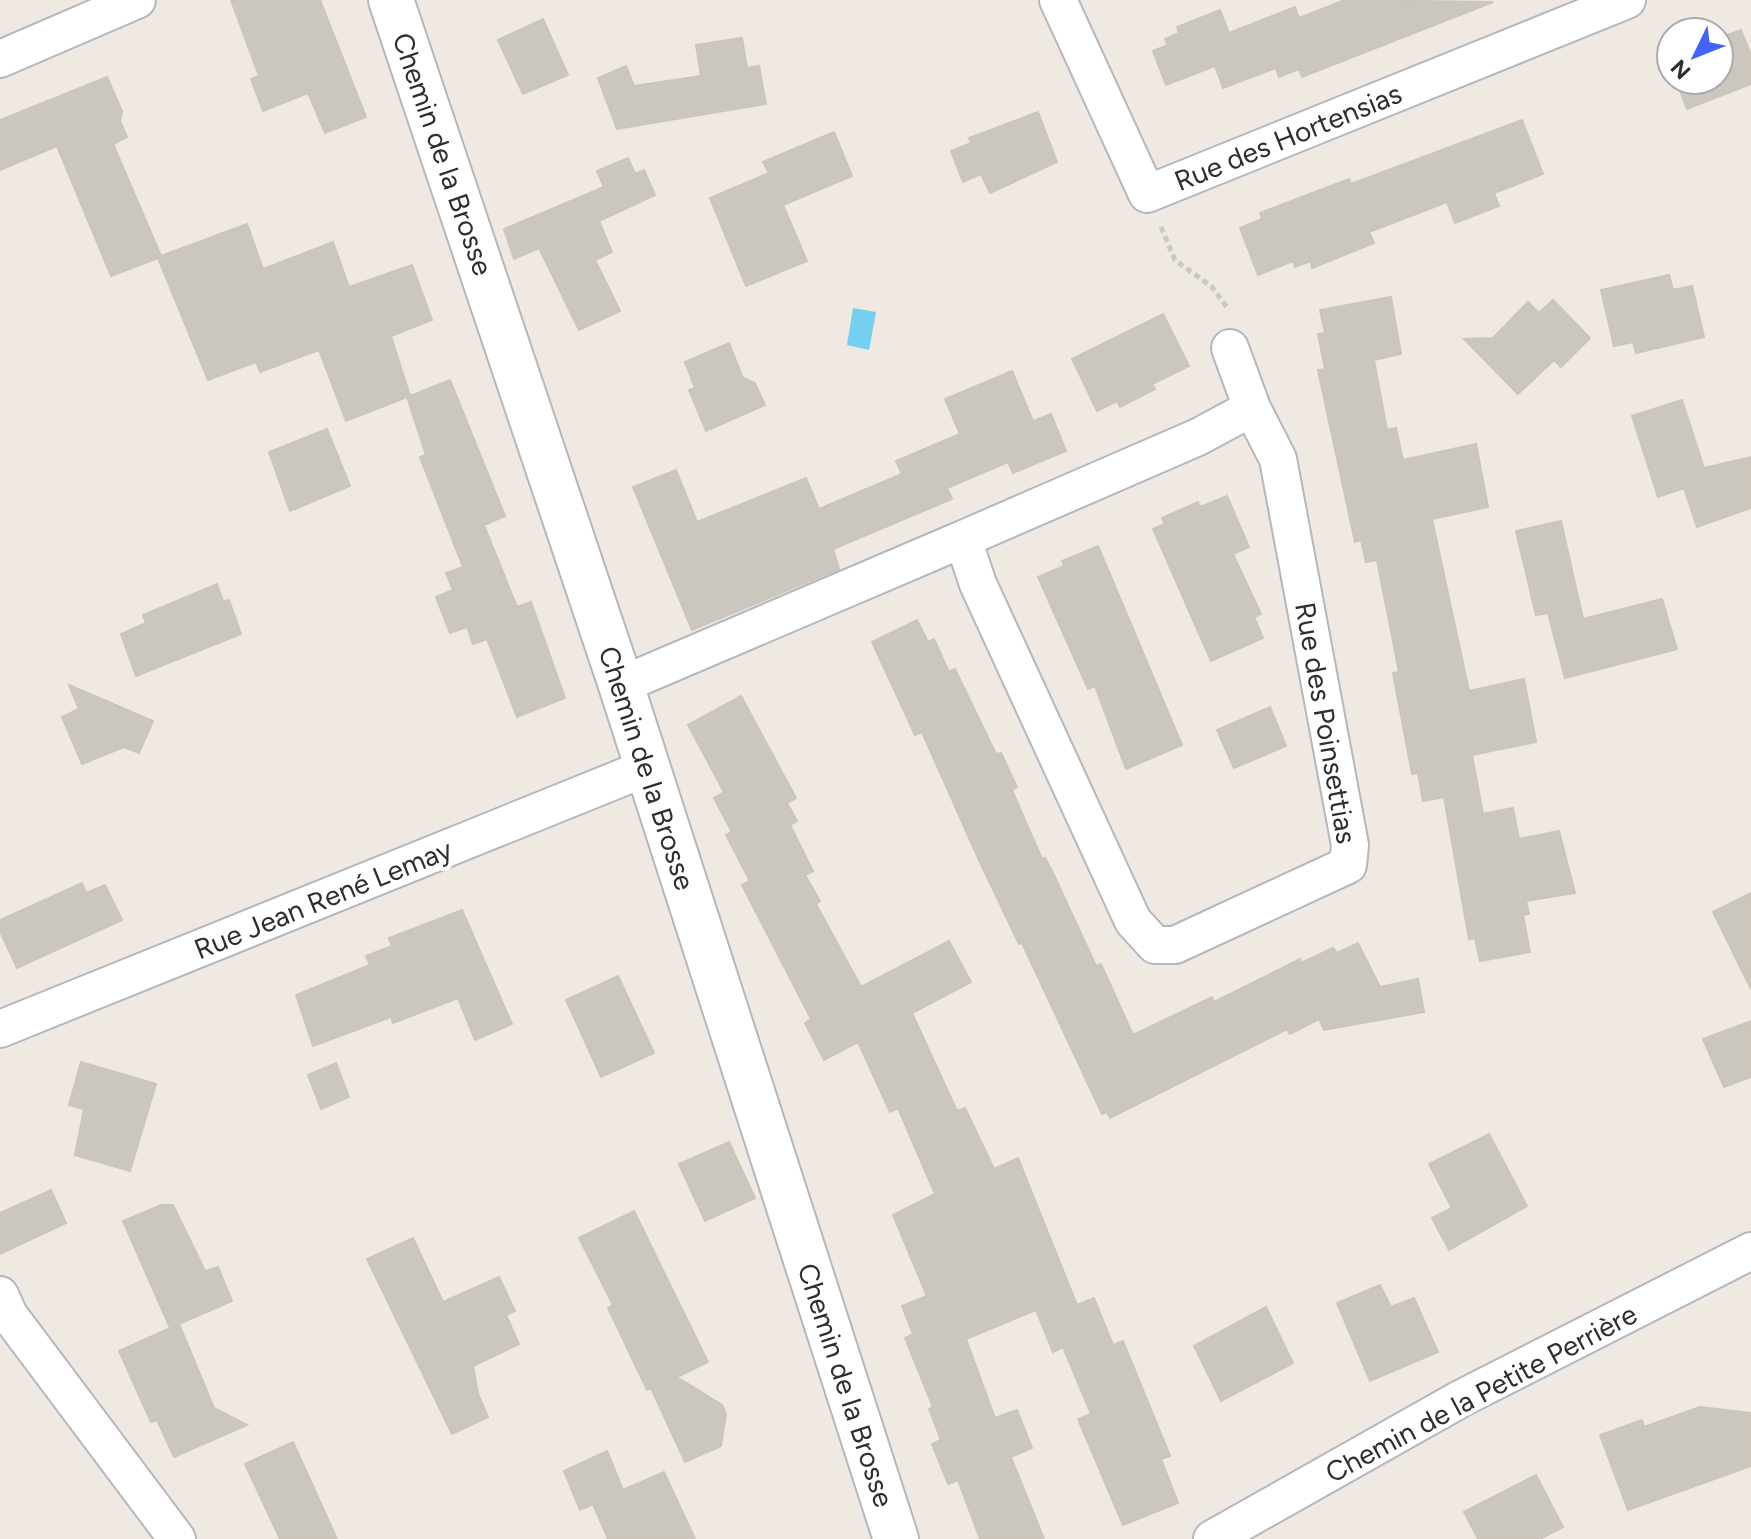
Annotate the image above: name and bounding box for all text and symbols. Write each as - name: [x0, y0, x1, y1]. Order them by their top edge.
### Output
- north arrow: [1655, 16, 1735, 96]
- street label: Chemin de la Brosse: [386, 28, 500, 280]
- text: N: [1665, 54, 1696, 85]
- street label: Rue des Hortensias: [1169, 76, 1407, 198]
- street label: Rue des Poinsettias: [1288, 600, 1364, 846]
- street label: Chemin de la Brosse: [592, 642, 702, 894]
- street label: Rue Jean René Lemay: [189, 832, 457, 966]
- street label: Chemin de la Brosse: [791, 1259, 901, 1511]
- street label: Chemin de la Petite Perrière: [1320, 1296, 1642, 1490]

